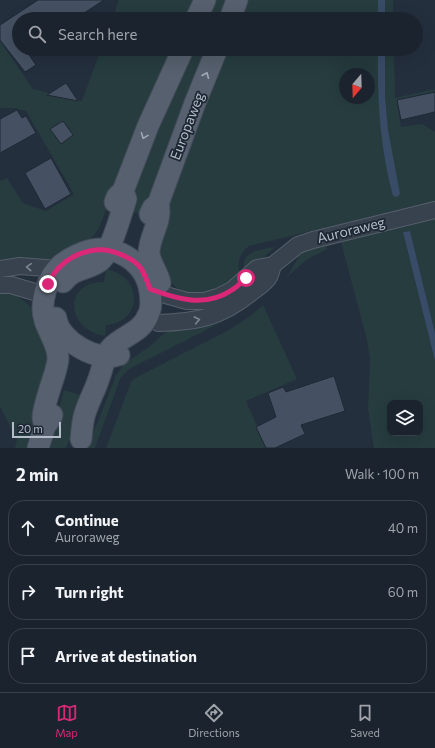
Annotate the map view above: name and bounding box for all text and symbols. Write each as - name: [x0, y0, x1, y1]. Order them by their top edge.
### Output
- search box: [12, 12, 423, 56]
- icon: search: [26, 23, 48, 45]
- text: Search here: [58, 25, 137, 43]
- north arrow: [339, 68, 375, 104]
- one-way arrow: [201, 72, 209, 80]
- street label: Europaweg: [166, 89, 207, 162]
- one-way arrow: [140, 133, 148, 140]
- street label: Auroraweg: [315, 213, 387, 246]
- one-way arrow: [26, 262, 32, 271]
- route start: [237, 269, 255, 287]
- route end: [39, 275, 57, 293]
- one-way arrow: [194, 316, 200, 325]
- map controls: [387, 400, 423, 436]
- button: layers: [387, 400, 423, 436]
- scale bar: [12, 420, 61, 439]
- text: 20 m: [18, 422, 43, 435]
- text: 2 min: [16, 464, 58, 485]
- text: Walk · 100 m: [345, 466, 419, 482]
- text: Continue: [55, 511, 119, 529]
- icon: ahead: [17, 517, 39, 539]
- text: 40 m: [388, 520, 418, 536]
- text: Auroraweg: [55, 529, 120, 545]
- icon: right: [17, 581, 39, 603]
- text: Turn right: [55, 583, 124, 601]
- text: 60 m: [388, 584, 418, 600]
- icon: arrive: [17, 645, 39, 667]
- text: Arrive at destination: [55, 647, 197, 665]
- tab: Map: [55, 702, 78, 739]
- tab: Directions: [188, 702, 240, 739]
- tab: Saved: [350, 702, 380, 739]

